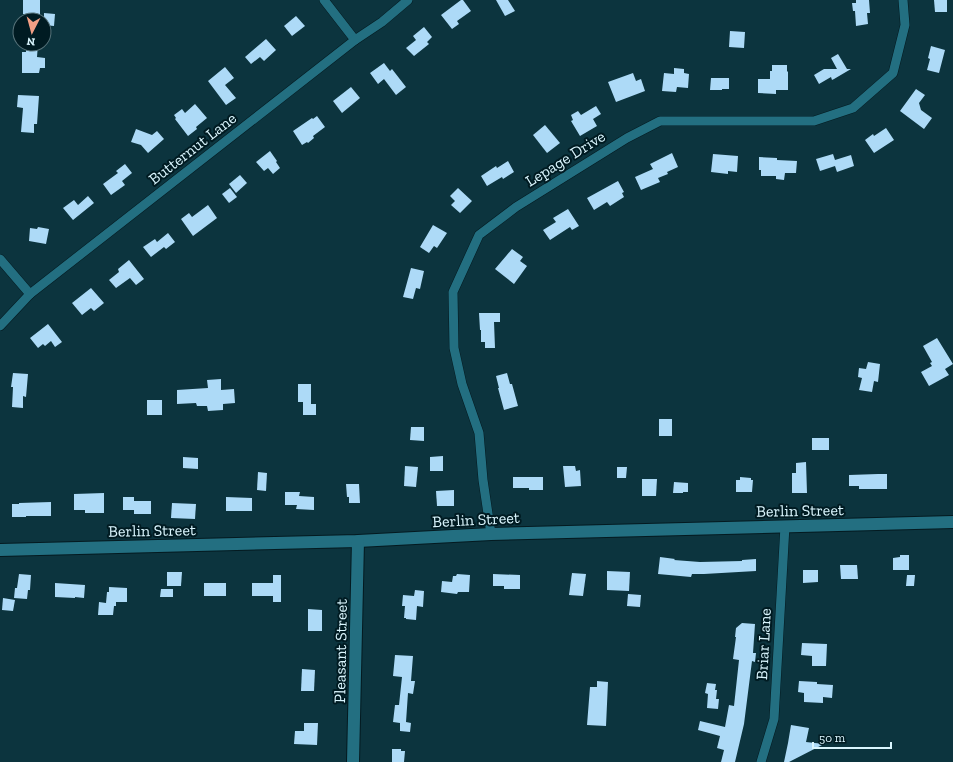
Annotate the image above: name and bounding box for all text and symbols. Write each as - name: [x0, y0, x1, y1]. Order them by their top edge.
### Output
- north arrow: [12, 12, 52, 52]
- text: N: [26, 34, 36, 48]
- street label: Butternut Lane: [145, 108, 240, 188]
- street label: Lepage Drive: [522, 126, 609, 190]
- street label: Berlin Street: [756, 500, 844, 521]
- street label: Berlin Street: [432, 508, 520, 531]
- street label: Berlin Street: [108, 520, 196, 541]
- street label: Pleasant Street: [330, 599, 351, 703]
- street label: Briar Lane: [752, 608, 775, 680]
- scale bar: [813, 724, 891, 750]
- text: 50 m: [819, 731, 846, 745]

